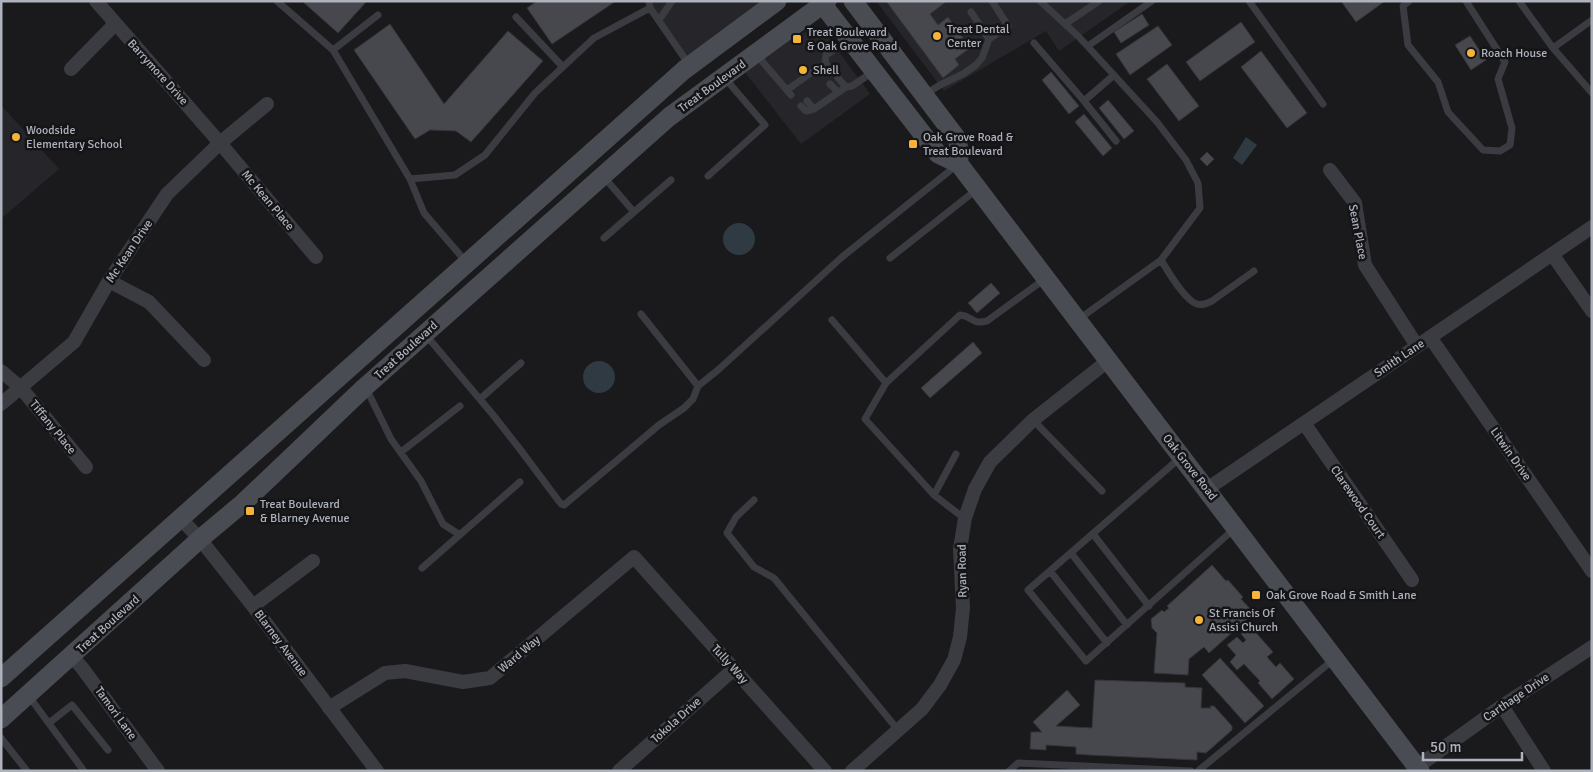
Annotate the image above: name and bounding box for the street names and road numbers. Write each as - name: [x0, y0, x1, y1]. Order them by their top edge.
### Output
- street label: Barrymore Drive: [124, 36, 191, 108]
- street label: Treat Boulevard: [676, 57, 749, 116]
- street label: Mc Kean Place: [238, 167, 297, 234]
- street label: Sean Place: [1345, 203, 1370, 261]
- street label: Mc Kean Drive: [103, 217, 156, 286]
- street label: Treat Boulevard: [372, 318, 441, 383]
- street label: Smith Lane: [1371, 336, 1427, 381]
- street label: Tiffany Place: [26, 397, 79, 457]
- street label: Litwin Drive: [1487, 425, 1534, 484]
- street label: Oak Grove Road: [1159, 431, 1220, 504]
- street label: Clarewood Court: [1327, 463, 1388, 542]
- street label: Ryan Road: [955, 544, 970, 598]
- street label: Treat Boulevard: [74, 592, 143, 657]
- street label: Blarney Avenue: [251, 607, 311, 680]
- street label: Ward Way: [495, 632, 544, 676]
- street label: Tully Way: [708, 642, 751, 687]
- street label: Carthage Drive: [1480, 670, 1552, 725]
- street label: Tamori Lane: [91, 684, 140, 743]
- street label: Tokola Drive: [648, 694, 704, 747]

